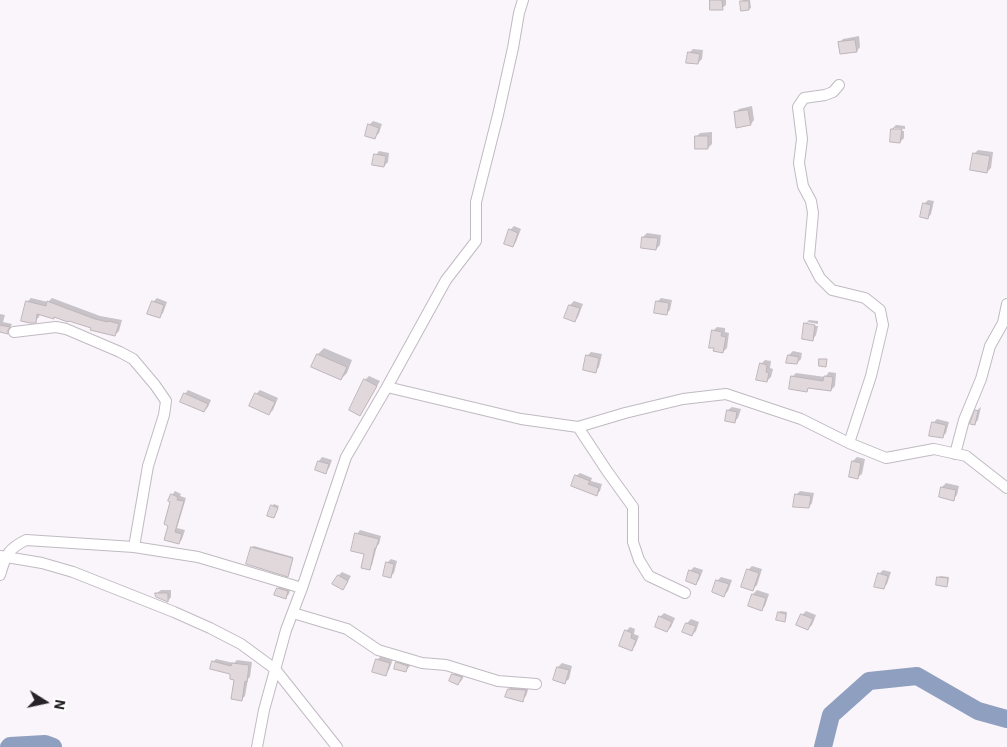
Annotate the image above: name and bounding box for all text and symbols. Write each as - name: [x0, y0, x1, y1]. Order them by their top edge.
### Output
- north arrow: [20, 677, 70, 727]
- text: N: [50, 698, 70, 711]

